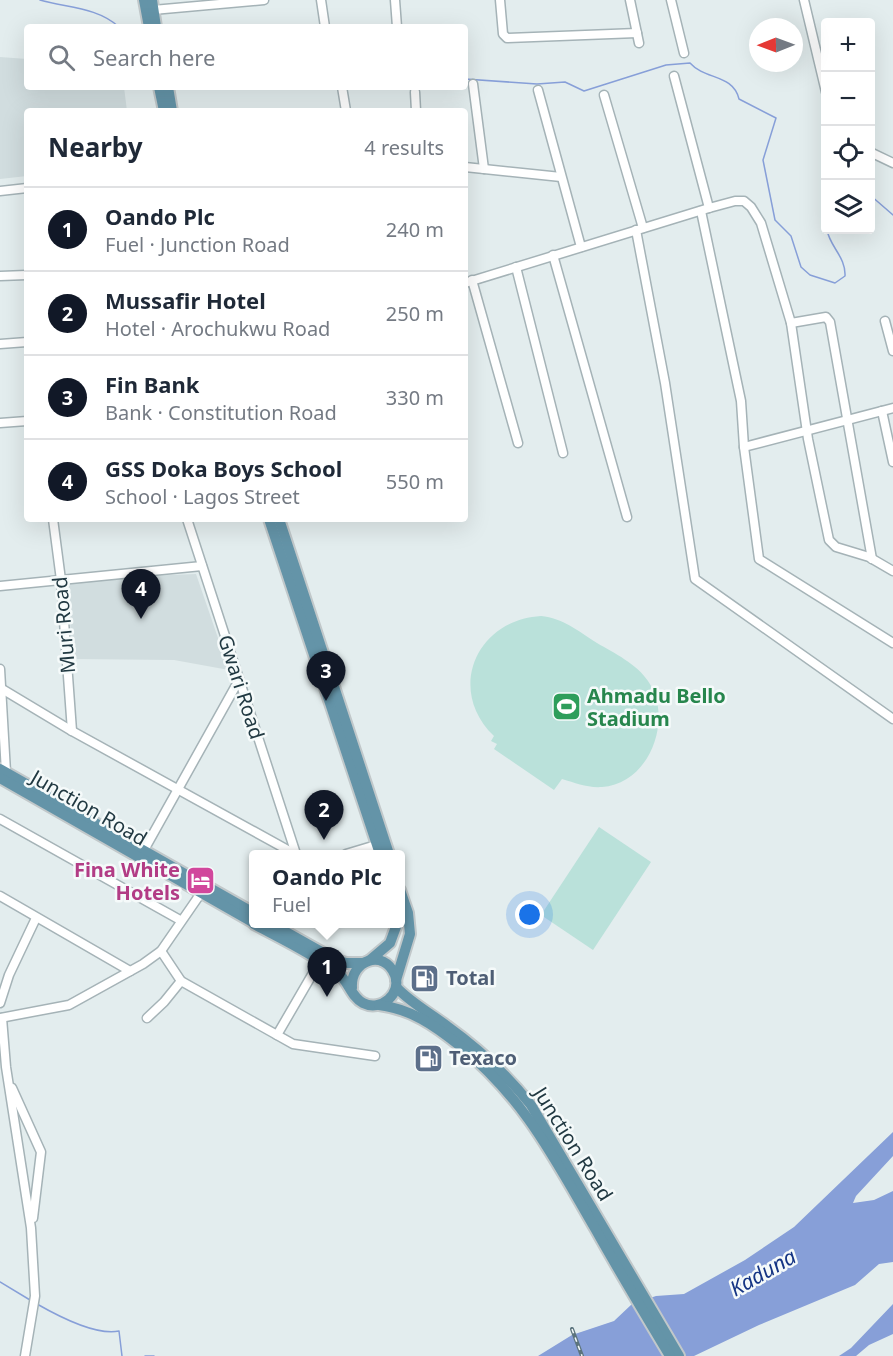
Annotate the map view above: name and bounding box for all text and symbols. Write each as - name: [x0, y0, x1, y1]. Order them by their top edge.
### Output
- north arrow: [749, 18, 803, 72]
- map controls: [821, 18, 875, 234]
- button: +: [821, 18, 875, 72]
- search box: [24, 24, 468, 90]
- icon: search: [45, 41, 78, 74]
- text: Search here: [93, 42, 215, 72]
- button: −: [821, 72, 875, 126]
- button: locate: [821, 126, 875, 180]
- text: Nearby: [48, 129, 143, 165]
- text: 4 results: [364, 134, 444, 161]
- button: layers: [821, 180, 875, 234]
- text: Oando Plc: [105, 201, 215, 231]
- text: 1: [62, 216, 73, 243]
- text: 240 m: [386, 216, 444, 243]
- text: Fuel · Junction Road: [105, 231, 290, 258]
- text: Mussafir Hotel: [105, 285, 266, 315]
- text: 2: [62, 300, 73, 327]
- text: 250 m: [386, 300, 444, 327]
- text: Hotel · Arochukwu Road: [105, 315, 330, 342]
- text: Fin Bank: [105, 369, 199, 399]
- text: 3: [62, 384, 73, 411]
- text: 330 m: [386, 384, 444, 411]
- text: Bank · Constitution Road: [105, 399, 337, 426]
- text: GSS Doka Boys School: [105, 453, 342, 483]
- text: 4: [62, 468, 73, 495]
- text: 550 m: [386, 468, 444, 495]
- text: School · Lagos Street: [105, 483, 300, 510]
- pin: 4: [122, 570, 160, 619]
- street label: Muri Road: [46, 575, 81, 675]
- street label: Gwari Road: [212, 631, 271, 742]
- pin: 3: [306, 652, 346, 701]
- place label: Ahmadu Bello Stadium: [587, 682, 726, 732]
- sports icon: Ahmadu Bello Stadium: [550, 691, 582, 723]
- street label: Junction Road: [25, 762, 152, 852]
- pin: 2: [304, 790, 344, 840]
- popup: [249, 850, 405, 928]
- place label: Fina White Hotels: [74, 856, 180, 906]
- text: Oando Plc: [272, 861, 382, 891]
- hotel icon: Fina White Hotels: [185, 865, 217, 897]
- text: Fuel: [272, 891, 311, 918]
- your location: [515, 900, 544, 929]
- pin: 1: [308, 948, 346, 997]
- fuel station icon: Total: [409, 962, 441, 994]
- place label: Total: [446, 964, 495, 991]
- fuel station icon: Texaco: [412, 1042, 444, 1074]
- place label: Texaco: [449, 1044, 517, 1071]
- street label: Junction Road: [526, 1080, 619, 1206]
- water label: Kaduna: [724, 1242, 801, 1302]

